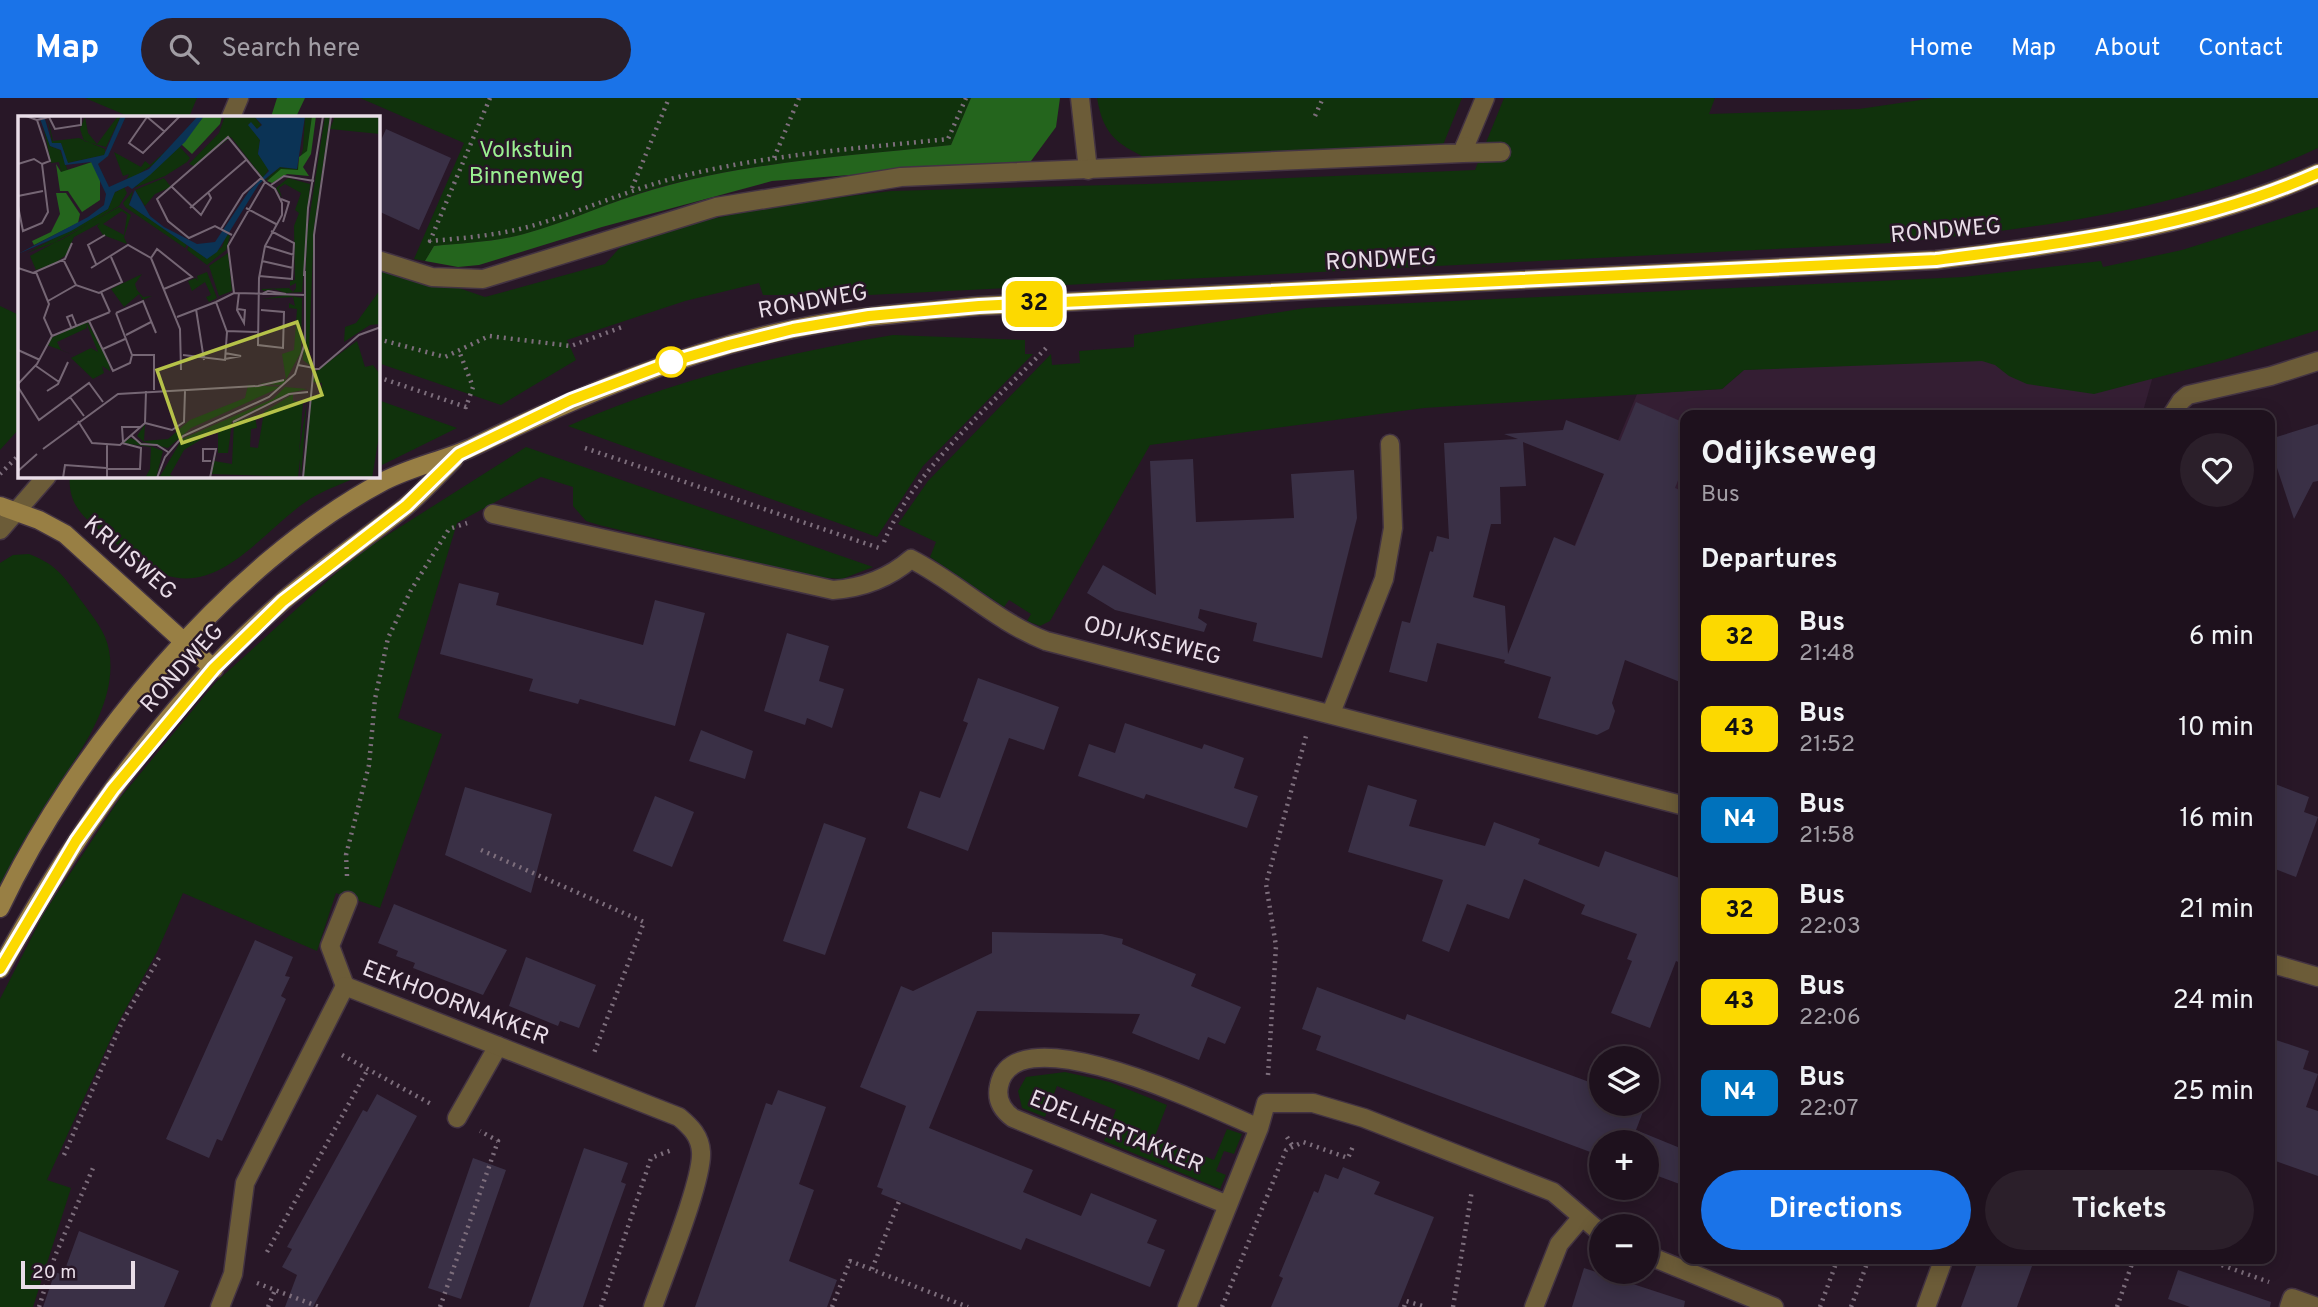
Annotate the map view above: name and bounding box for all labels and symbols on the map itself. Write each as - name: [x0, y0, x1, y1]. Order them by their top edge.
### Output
- inset map: [18, 116, 380, 478]
- park label: Volkstuin Binnenweg: [469, 137, 583, 192]
- street label: RONDWEG: [1889, 213, 2003, 251]
- street label: RONDWEG: [1325, 244, 1437, 278]
- street label: RONDWEG: [756, 279, 870, 327]
- line badge: 32: [1002, 281, 1066, 327]
- unlabelled marker: [656, 347, 686, 377]
- street label: KRUISWEG: [77, 511, 181, 607]
- street label: ODIJKSEWEG: [1080, 611, 1224, 673]
- street label: RONDWEG: [135, 618, 231, 720]
- street label: EEKHOORNAKKER: [358, 955, 552, 1053]
- street label: EDELHERTAKKER: [1025, 1085, 1207, 1181]
- scale bar: [21, 1258, 135, 1290]

